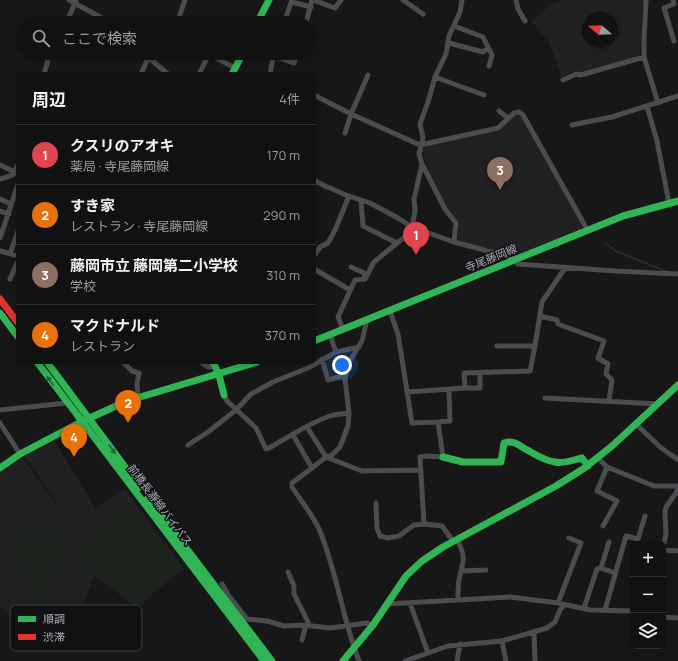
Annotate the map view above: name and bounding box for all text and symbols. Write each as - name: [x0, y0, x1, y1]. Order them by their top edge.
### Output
- north arrow: [582, 12, 618, 48]
- search box: [16, 16, 316, 60]
- icon: search: [30, 27, 52, 49]
- text: ここで検索: [62, 28, 137, 49]
- text: 周辺: [32, 88, 66, 111]
- text: 4件: [279, 90, 300, 108]
- text: クスリのアオキ: [70, 135, 175, 156]
- text: 1: [42, 146, 48, 164]
- text: 170 m: [267, 146, 300, 164]
- text: 薬局 · 寺尾藤岡線: [70, 157, 169, 175]
- pin: 3: [487, 157, 513, 190]
- text: すき家: [70, 195, 115, 216]
- text: 2: [41, 206, 49, 224]
- text: 290 m: [263, 206, 300, 224]
- text: レストラン · 寺尾藤岡線: [70, 217, 208, 235]
- pin: 1: [403, 222, 429, 255]
- street label: 寺尾藤岡線: [463, 240, 519, 275]
- text: 藤岡市立 藤岡第二小学校: [70, 255, 238, 276]
- text: 3: [41, 266, 49, 284]
- text: 310 m: [266, 266, 300, 284]
- text: 学校: [70, 277, 96, 295]
- text: マクドナルド: [70, 315, 160, 336]
- text: 4: [41, 326, 49, 344]
- text: 370 m: [265, 326, 300, 344]
- text: レストラン: [70, 337, 135, 355]
- your location: [332, 355, 352, 375]
- one-way arrow: [46, 375, 55, 386]
- pin: 2: [115, 390, 141, 423]
- pin: 4: [61, 424, 87, 457]
- one-way arrow: [108, 444, 116, 455]
- street label: 前橋長瀞線バイパス: [125, 461, 196, 549]
- map controls: [630, 541, 666, 649]
- button: +: [630, 541, 666, 577]
- button: −: [630, 577, 666, 613]
- legend: [10, 605, 142, 651]
- text: 順調: [43, 611, 65, 626]
- button: layers: [630, 613, 666, 649]
- text: 渋滞: [43, 629, 65, 644]

